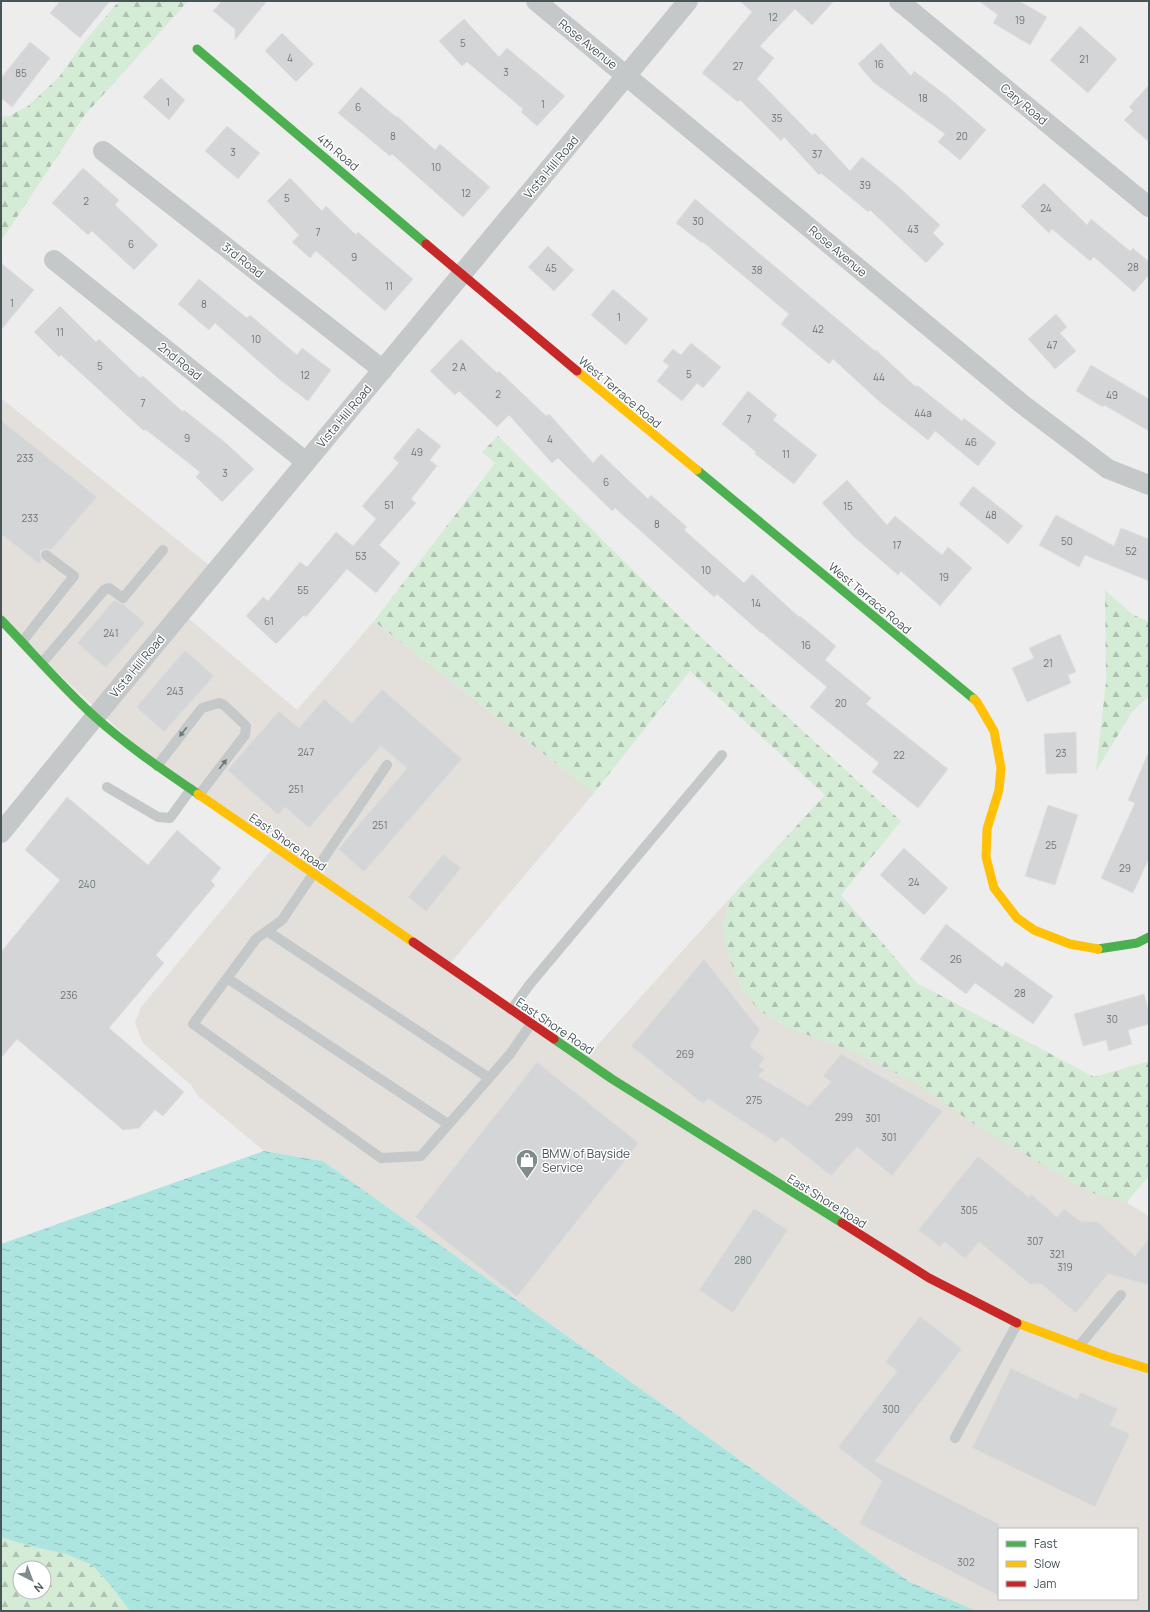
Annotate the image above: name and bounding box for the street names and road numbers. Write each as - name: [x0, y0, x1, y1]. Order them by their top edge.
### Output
- street label: Rose Avenue: [555, 15, 621, 73]
- street label: Cary Road: [997, 79, 1051, 129]
- street label: 4th Road: [313, 129, 363, 175]
- street label: Vista Hill Road: [520, 132, 582, 202]
- street label: Rose Avenue: [805, 222, 871, 280]
- street label: 3rd Road: [219, 238, 267, 282]
- street label: 2nd Road: [154, 338, 206, 384]
- street label: West Terrace Road: [575, 352, 665, 432]
- street label: Vista Hill Road: [313, 381, 375, 451]
- street label: West Terrace Road: [825, 558, 915, 638]
- street label: Vista Hill Road: [106, 631, 168, 701]
- street label: East Shore Road: [246, 809, 330, 875]
- street label: East Shore Road: [513, 994, 597, 1058]
- street label: East Shore Road: [784, 1170, 870, 1232]

